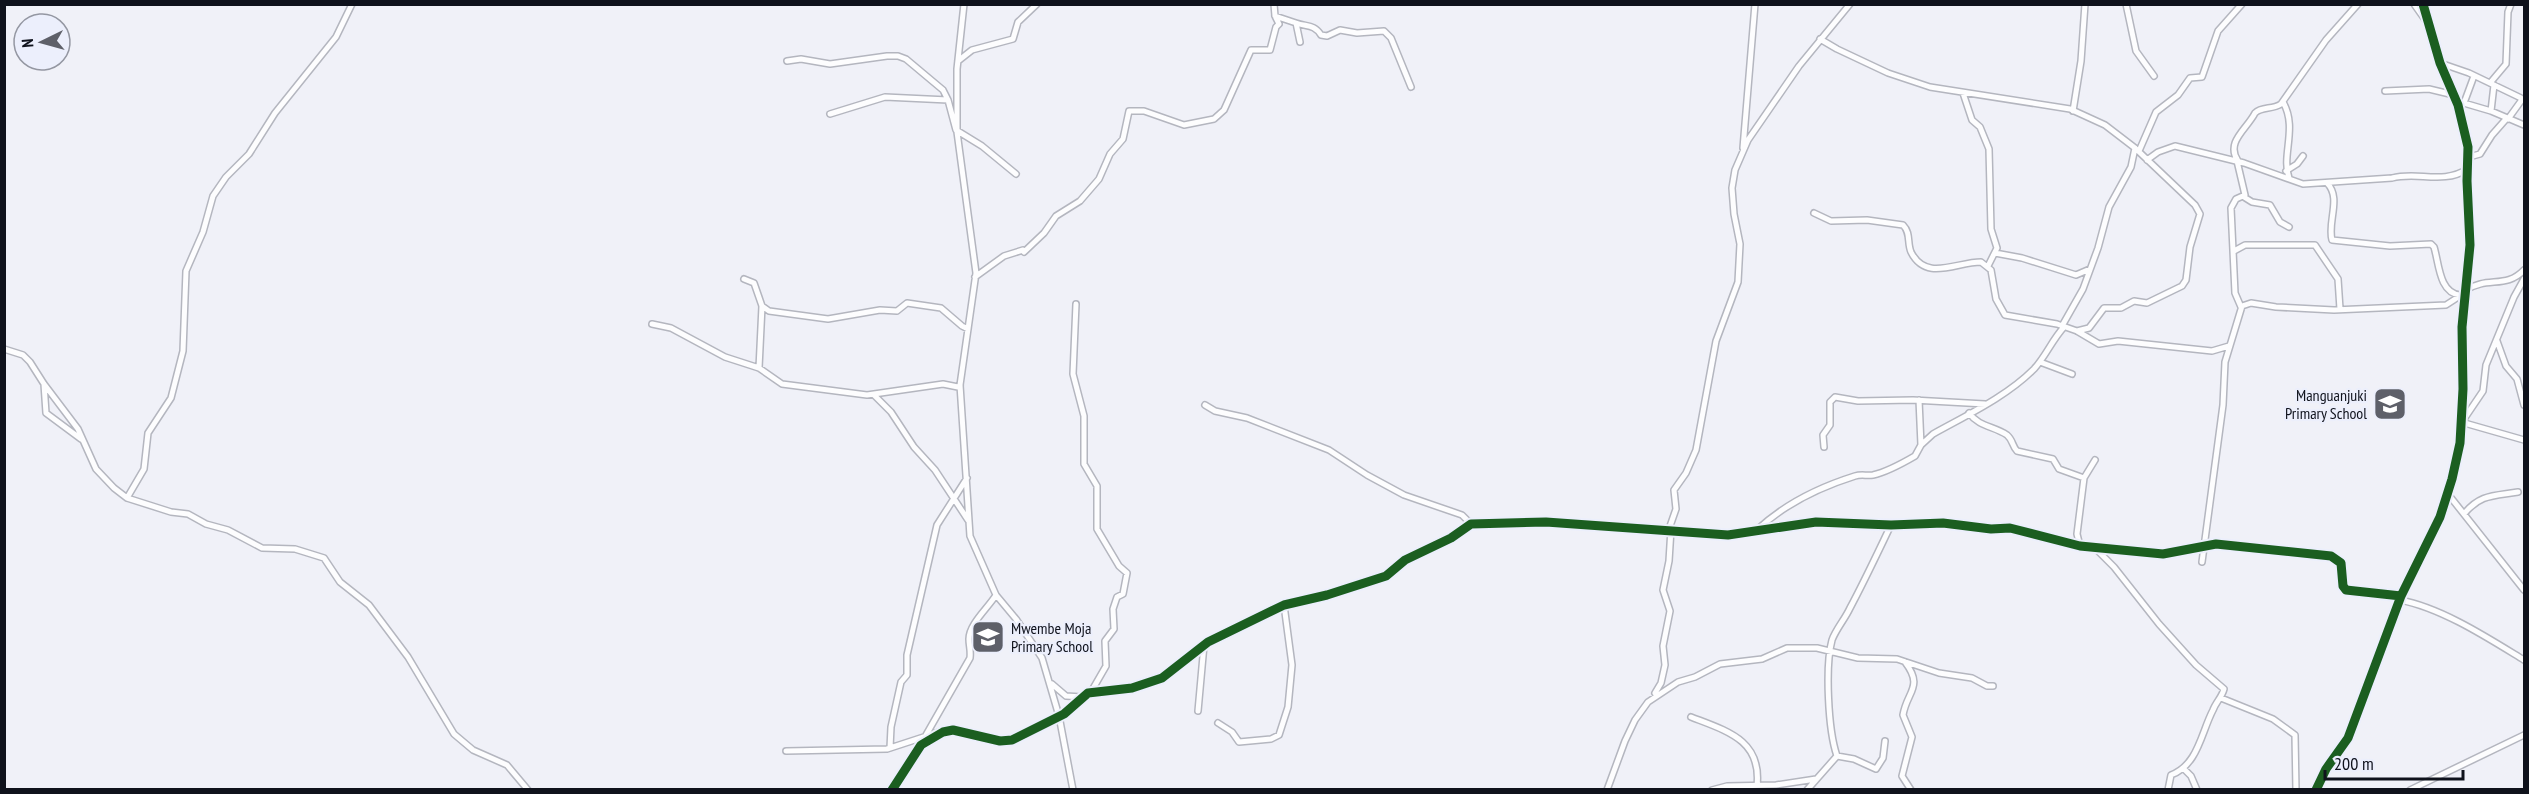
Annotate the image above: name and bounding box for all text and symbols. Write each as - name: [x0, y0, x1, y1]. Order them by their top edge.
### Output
- north arrow: [12, 12, 72, 72]
- text: N: [17, 38, 37, 48]
- place label: Manguanjuki Primary School: [2285, 385, 2367, 423]
- school or university icon: Manguanjuki Primary School: [2372, 386, 2408, 422]
- place label: Mwembe Moja Primary School: [1011, 618, 1093, 656]
- school or university icon: Mwembe Moja Primary School: [970, 619, 1006, 655]
- scale bar: [2325, 743, 2463, 781]
- text: 200 m: [2334, 752, 2374, 775]

